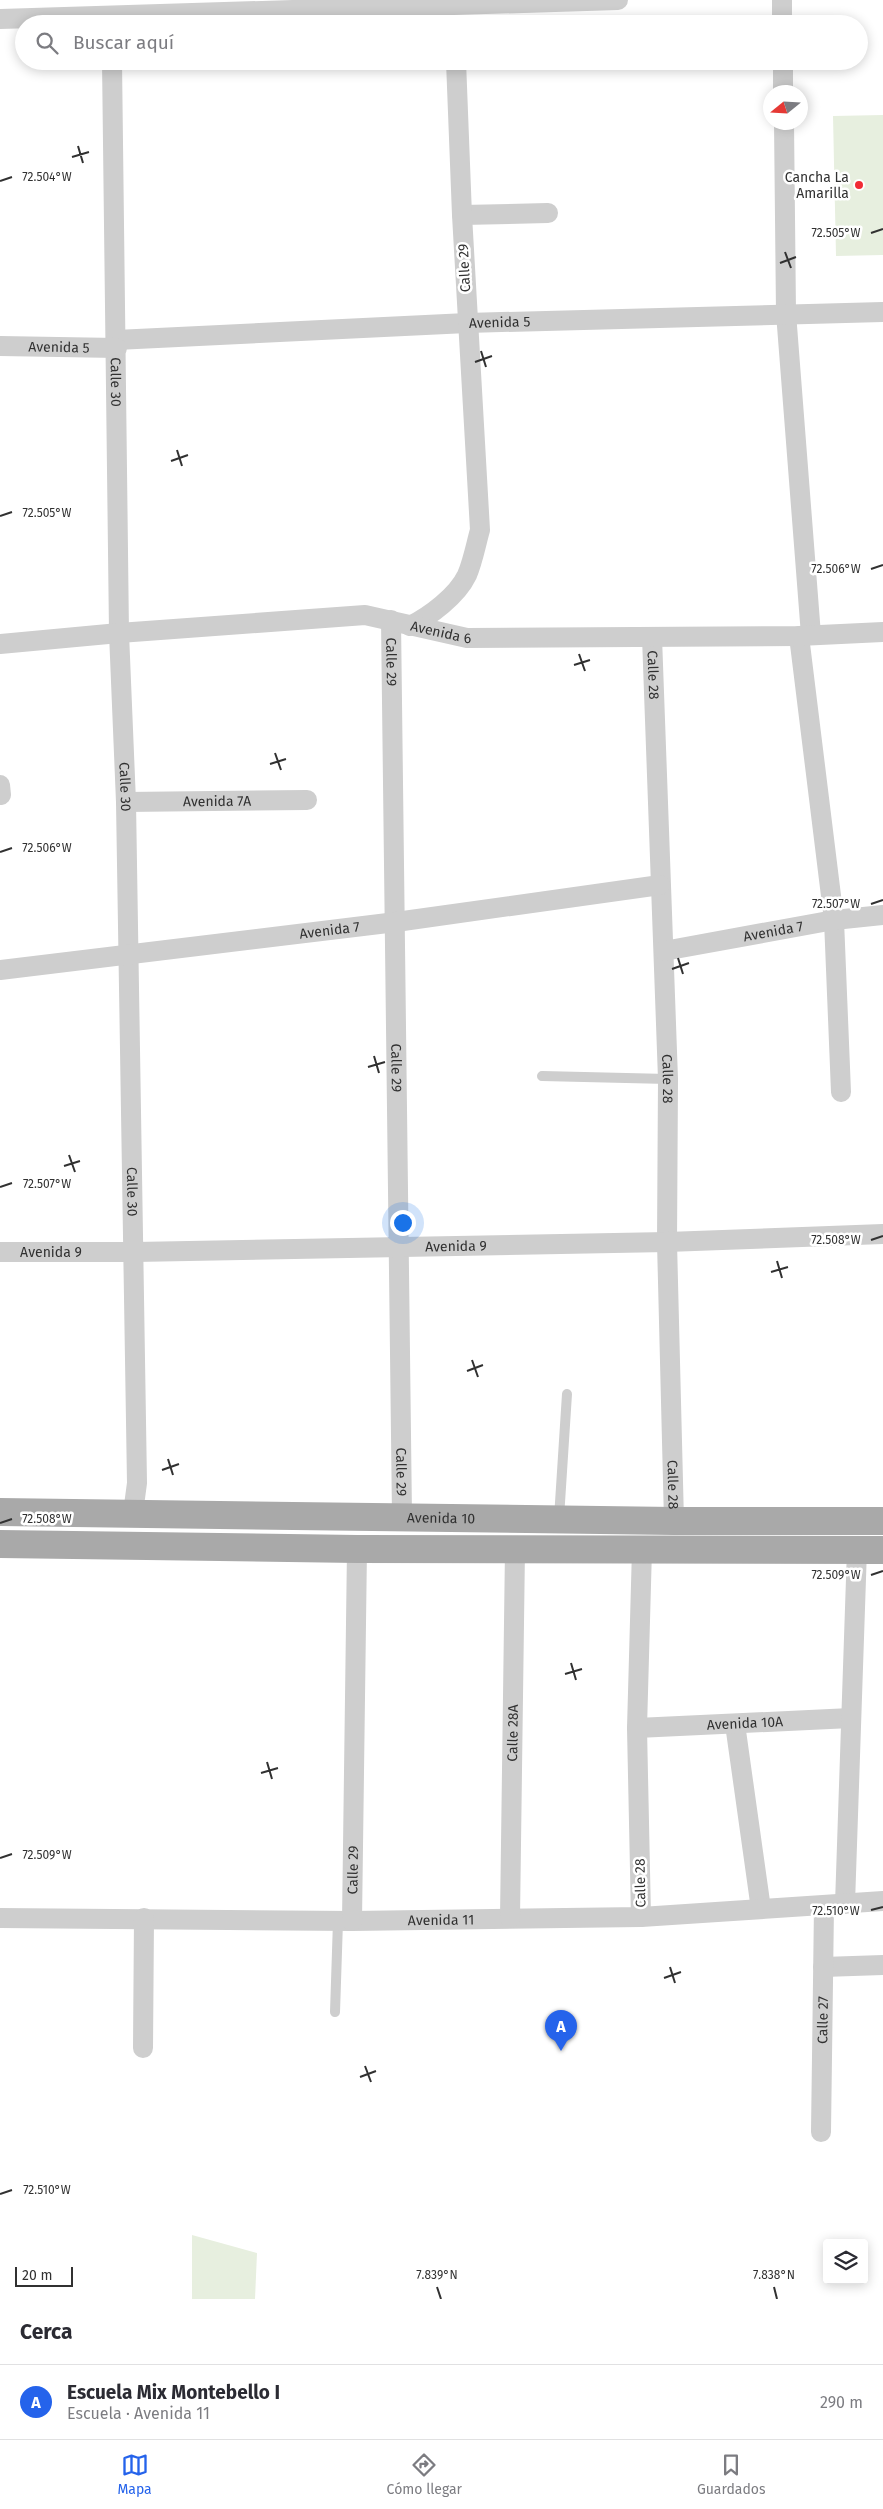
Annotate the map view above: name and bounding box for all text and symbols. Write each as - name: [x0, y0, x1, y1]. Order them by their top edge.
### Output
- search box: [15, 15, 868, 70]
- icon: search: [33, 29, 61, 57]
- text: Buscar aquí: [73, 31, 174, 54]
- north arrow: [763, 85, 808, 130]
- place label: Cancha La Amarilla: [785, 169, 849, 202]
- text: 72.504°W: [22, 170, 72, 184]
- marker: Cancha La Amarilla: [853, 179, 865, 191]
- text: 72.505°W: [812, 226, 861, 240]
- street label: Calle 29: [455, 243, 474, 293]
- street label: Avenida 5: [469, 313, 531, 332]
- street label: Avenida 5: [28, 338, 90, 357]
- street label: Calle 30: [107, 357, 124, 407]
- text: 72.505°W: [23, 506, 72, 520]
- text: 72.506°W: [811, 562, 861, 576]
- street label: Avenida 6: [409, 618, 471, 647]
- street label: Calle 29: [382, 637, 400, 687]
- street label: Calle 28: [643, 650, 662, 700]
- street label: Calle 30: [115, 762, 134, 812]
- street label: Avenida 7A: [183, 793, 251, 810]
- text: 72.506°W: [22, 841, 72, 855]
- text: 72.507°W: [812, 897, 860, 911]
- street label: Avenida 7: [299, 918, 361, 943]
- street label: Avenida 7: [742, 918, 805, 945]
- street label: Calle 29: [387, 1043, 405, 1093]
- street label: Calle 28: [658, 1054, 676, 1104]
- street label: Calle 30: [123, 1167, 141, 1217]
- text: 72.507°W: [23, 1177, 71, 1191]
- your location: [390, 1210, 416, 1236]
- text: 72.508°W: [811, 1233, 861, 1247]
- street label: Avenida 9: [425, 1237, 487, 1256]
- street label: Avenida 9: [20, 1244, 82, 1261]
- street label: Calle 29: [392, 1447, 410, 1496]
- street label: Calle 28: [663, 1460, 682, 1510]
- street label: Avenida 10: [407, 1509, 475, 1527]
- text: 72.508°W: [22, 1512, 72, 1526]
- text: 72.509°W: [811, 1568, 861, 1582]
- street label: Calle 28A: [504, 1704, 522, 1762]
- street label: Avenida 10A: [706, 1713, 783, 1734]
- street label: Calle 29: [344, 1845, 362, 1895]
- text: 72.509°W: [22, 1848, 72, 1862]
- street label: Calle 28: [632, 1858, 649, 1908]
- text: 72.510°W: [812, 1904, 860, 1918]
- street label: Avenida 11: [408, 1911, 474, 1929]
- street label: Calle 27: [814, 1996, 832, 2044]
- pin: A: [545, 2010, 577, 2051]
- text: 72.510°W: [23, 2183, 71, 2197]
- map controls: [823, 2239, 868, 2284]
- button: layers: [823, 2239, 868, 2284]
- scale bar: [15, 2264, 72, 2287]
- text: 20 m: [22, 2267, 52, 2284]
- text: 7.839°N: [416, 2268, 458, 2282]
- text: 7.838°N: [753, 2268, 795, 2282]
- text: Cerca: [20, 2319, 72, 2345]
- text: Escuela Mix Montebello I: [67, 2381, 280, 2404]
- text: A: [31, 2393, 41, 2412]
- text: 290 m: [820, 2393, 863, 2412]
- text: Escuela · Avenida 11: [67, 2404, 210, 2423]
- tab: Mapa: [117, 2451, 152, 2498]
- tab: Cómo llegar: [387, 2451, 462, 2498]
- tab: Guardados: [697, 2451, 766, 2498]

